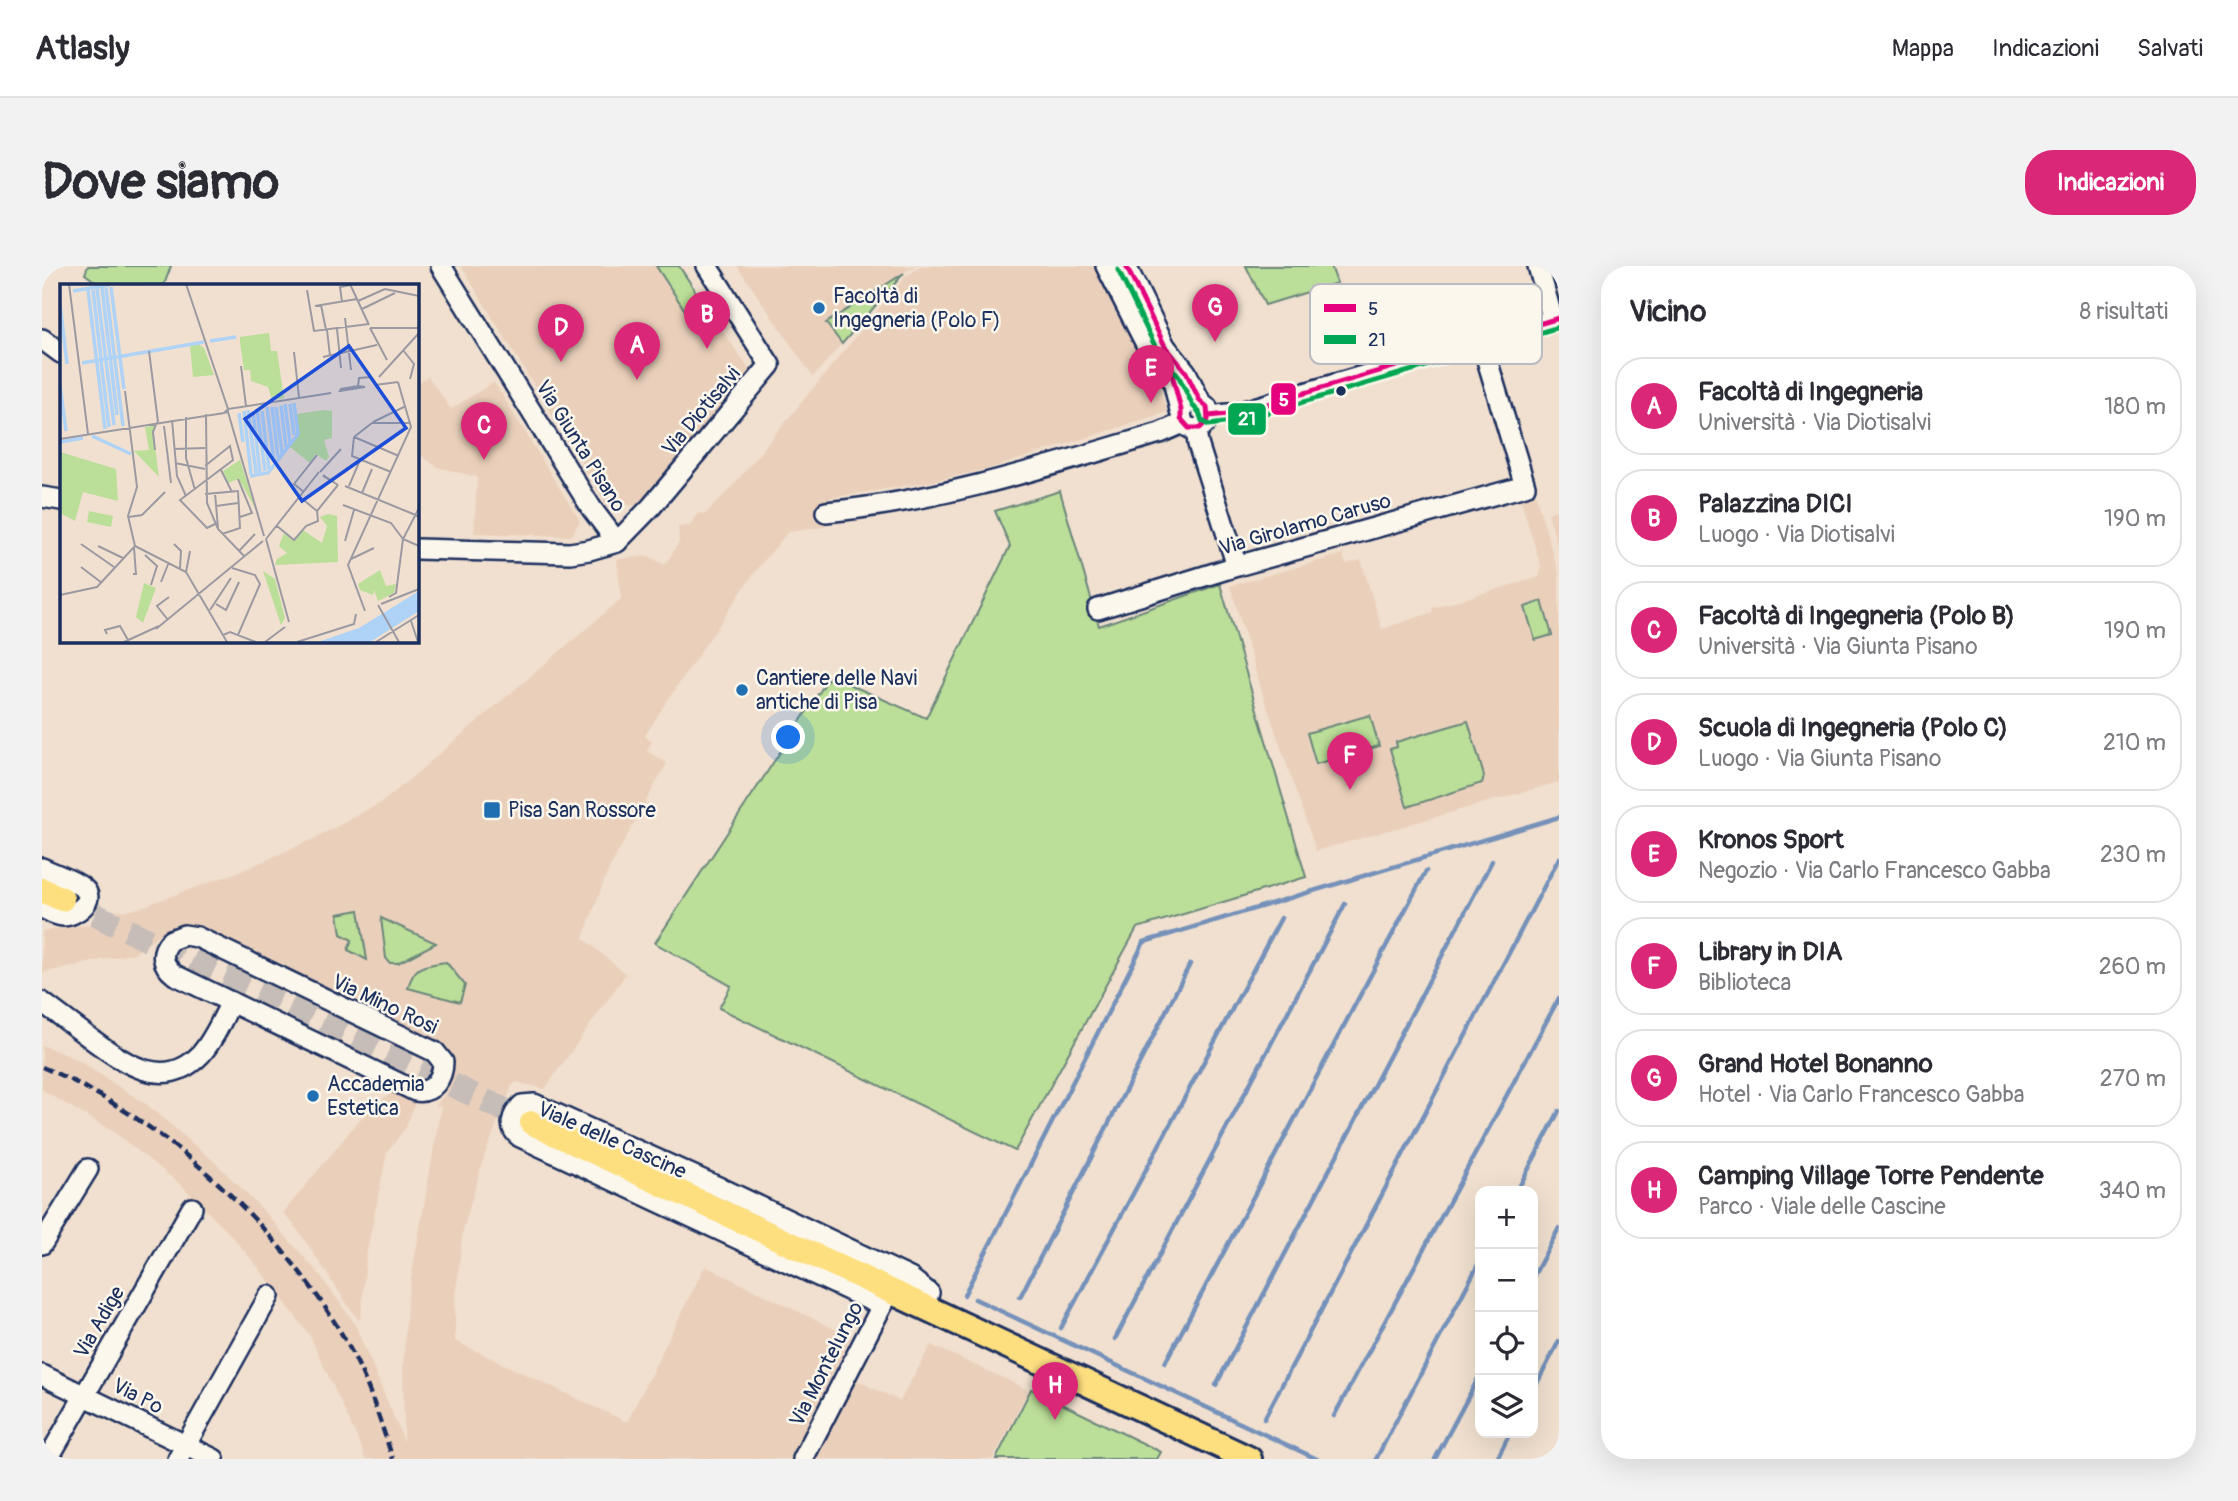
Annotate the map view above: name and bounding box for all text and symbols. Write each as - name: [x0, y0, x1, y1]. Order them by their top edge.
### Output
- text: Atlasly: [35, 28, 130, 69]
- text: Mappa: [1892, 34, 1954, 63]
- text: Indicazioni: [1992, 34, 2099, 63]
- text: Salvati: [2137, 34, 2203, 63]
- button: Indicazioni: [2025, 150, 2196, 215]
- text: Dove siamo: [42, 152, 279, 213]
- place label: Facoltà di Ingegneria (Polo F): [833, 283, 1001, 334]
- inset map: [60, 284, 418, 642]
- pin: G: [1192, 284, 1238, 342]
- legend: [1310, 284, 1542, 364]
- pin: B: [684, 291, 730, 349]
- text: Vicino: [1629, 293, 1706, 330]
- text: 5: [1368, 297, 1378, 321]
- text: 8 risultati: [2080, 297, 2168, 326]
- marker: Facoltà di Ingegneria (Polo F): [811, 300, 827, 316]
- pin: D: [538, 304, 584, 362]
- pin: A: [614, 322, 660, 380]
- text: 21: [1368, 328, 1386, 352]
- pin: E: [1128, 345, 1174, 403]
- street label: Via Diotisalvi: [656, 361, 747, 462]
- street label: Via Giunta Pisano: [529, 375, 632, 517]
- text: Facoltà di Ingegneria: [1698, 376, 1923, 408]
- line badge: 5: [1270, 382, 1297, 416]
- unlabelled marker: [1334, 384, 1348, 398]
- text: 5: [1279, 388, 1289, 412]
- text: A: [1647, 392, 1661, 421]
- text: 180 m: [2104, 392, 2166, 421]
- pin: C: [461, 402, 507, 460]
- line badge: 21: [1227, 402, 1267, 436]
- text: 21: [1238, 407, 1256, 431]
- text: Università · Via Diotisalvi: [1698, 408, 1931, 437]
- street label: Via Girolamo Caruso: [1216, 487, 1394, 562]
- text: Palazzina DICI: [1698, 488, 1853, 520]
- text: B: [1647, 504, 1661, 533]
- text: 190 m: [2104, 504, 2166, 533]
- text: Luogo · Via Diotisalvi: [1698, 520, 1895, 549]
- text: Facoltà di Ingegneria (Polo B): [1698, 600, 2015, 632]
- text: C: [1647, 616, 1661, 645]
- text: 190 m: [2104, 616, 2166, 645]
- text: Università · Via Giunta Pisano: [1698, 632, 1978, 661]
- place label: Cantiere delle Navi antiche di Pisa: [756, 665, 917, 716]
- marker: Cantiere delle Navi antiche di Pisa: [734, 682, 750, 698]
- text: Scuola di Ingegneria (Polo C): [1698, 712, 2008, 744]
- your location: [771, 720, 805, 754]
- text: D: [1647, 728, 1661, 757]
- text: 210 m: [2103, 728, 2166, 757]
- pin: F: [1327, 732, 1373, 790]
- text: Luogo · Via Giunta Pisano: [1698, 744, 1941, 773]
- place label: Pisa San Rossore: [508, 797, 656, 824]
- marker: Pisa San Rossore: [482, 800, 502, 820]
- text: Kronos Sport: [1698, 824, 1844, 856]
- text: E: [1648, 840, 1660, 869]
- text: 230 m: [2100, 840, 2166, 869]
- text: Negozio · Via Carlo Francesco Gabba: [1698, 856, 2051, 885]
- text: Library in DIA: [1698, 936, 1843, 968]
- text: F: [1647, 952, 1661, 981]
- text: 260 m: [2099, 952, 2166, 981]
- street label: Via Mino Rosi: [327, 968, 442, 1041]
- text: Biblioteca: [1698, 968, 1791, 997]
- text: Grand Hotel Bonanno: [1698, 1048, 1933, 1080]
- text: G: [1646, 1064, 1662, 1093]
- text: 270 m: [2100, 1064, 2166, 1093]
- place label: Accademia Estetica: [327, 1071, 425, 1122]
- text: Hotel · Via Carlo Francesco Gabba: [1698, 1080, 2025, 1109]
- marker: Accademia Estetica: [305, 1088, 321, 1104]
- street label: Viale delle Cascine: [533, 1096, 691, 1186]
- text: Camping Village Torre Pendente: [1698, 1160, 2044, 1192]
- text: H: [1647, 1176, 1661, 1205]
- text: 340 m: [2099, 1176, 2166, 1205]
- map controls: [1475, 1186, 1538, 1438]
- button: +: [1475, 1186, 1538, 1249]
- text: Parco · Viale delle Cascine: [1698, 1192, 1946, 1221]
- button: −: [1475, 1249, 1538, 1312]
- street label: Via Adige: [68, 1281, 131, 1363]
- street label: Via Montelungo: [783, 1297, 869, 1431]
- button: locate: [1475, 1312, 1538, 1375]
- pin: H: [1032, 1362, 1078, 1420]
- street label: Via Po: [108, 1372, 168, 1421]
- button: layers: [1475, 1375, 1538, 1438]

